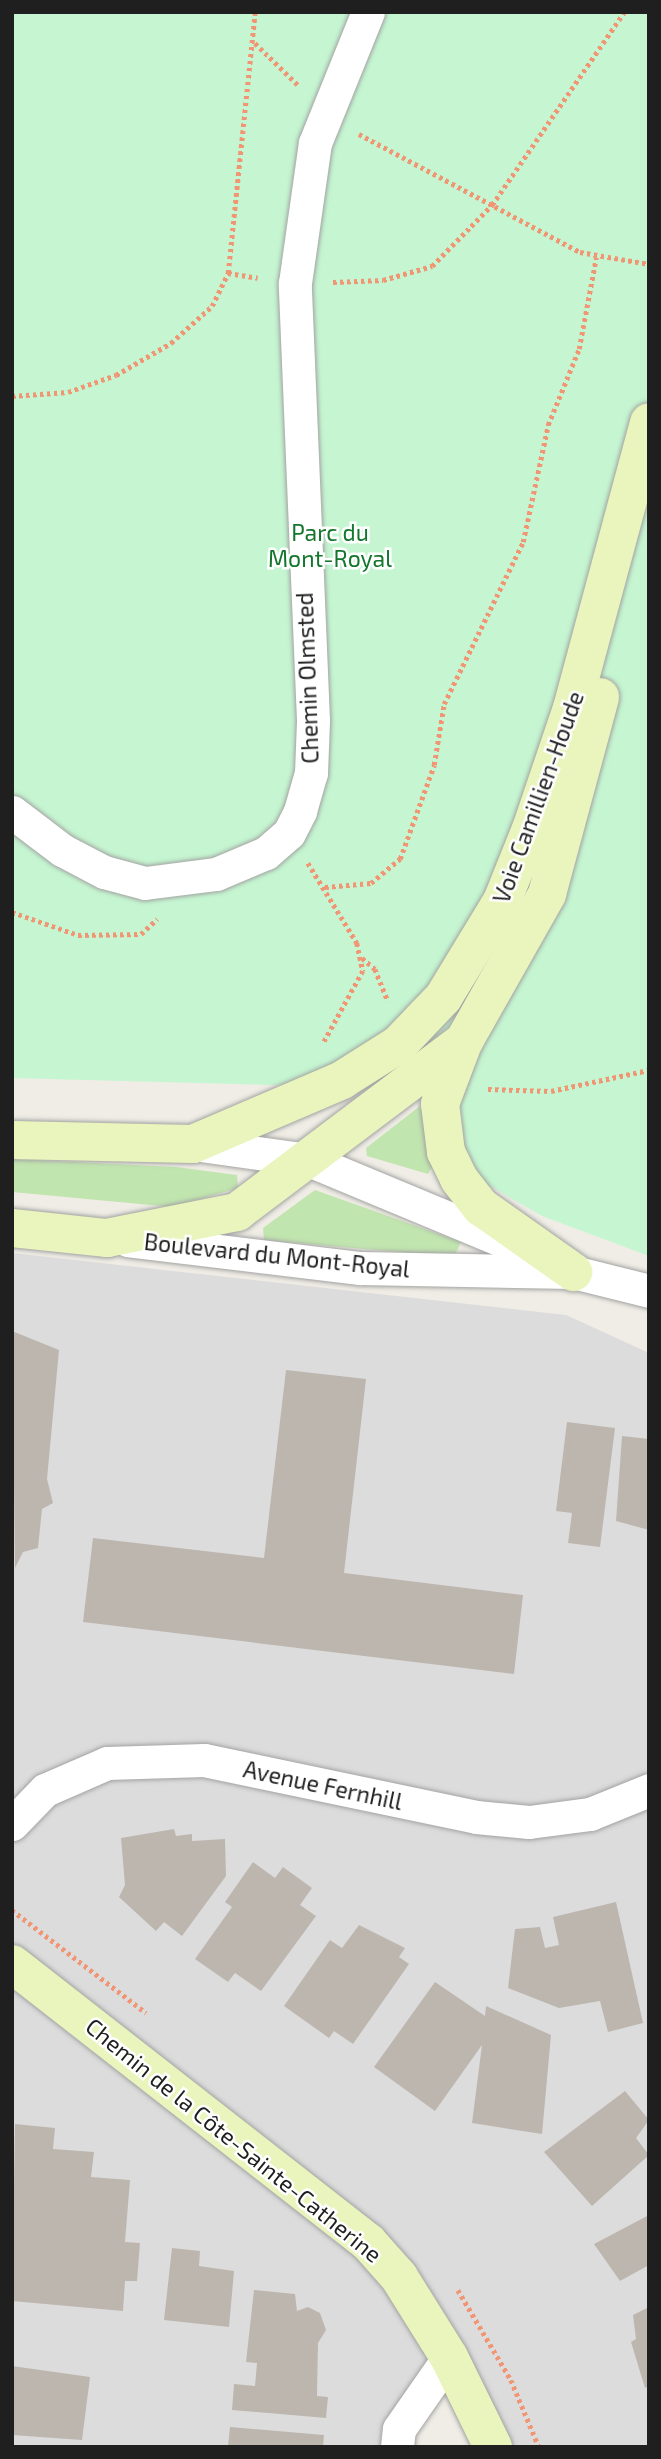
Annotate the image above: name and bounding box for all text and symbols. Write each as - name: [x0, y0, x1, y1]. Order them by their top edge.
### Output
- park label: Parc du Mont-Royal: [268, 518, 392, 572]
- street label: Chemin Olmsted: [290, 592, 324, 764]
- street label: Voie Camillien-Houde: [487, 687, 589, 907]
- street label: Boulevard du Mont-Royal: [143, 1227, 411, 1283]
- street label: Avenue Fernhill: [241, 1755, 405, 1815]
- street label: Chemin de la Côte-Sainte-Catherine: [81, 2012, 387, 2268]

